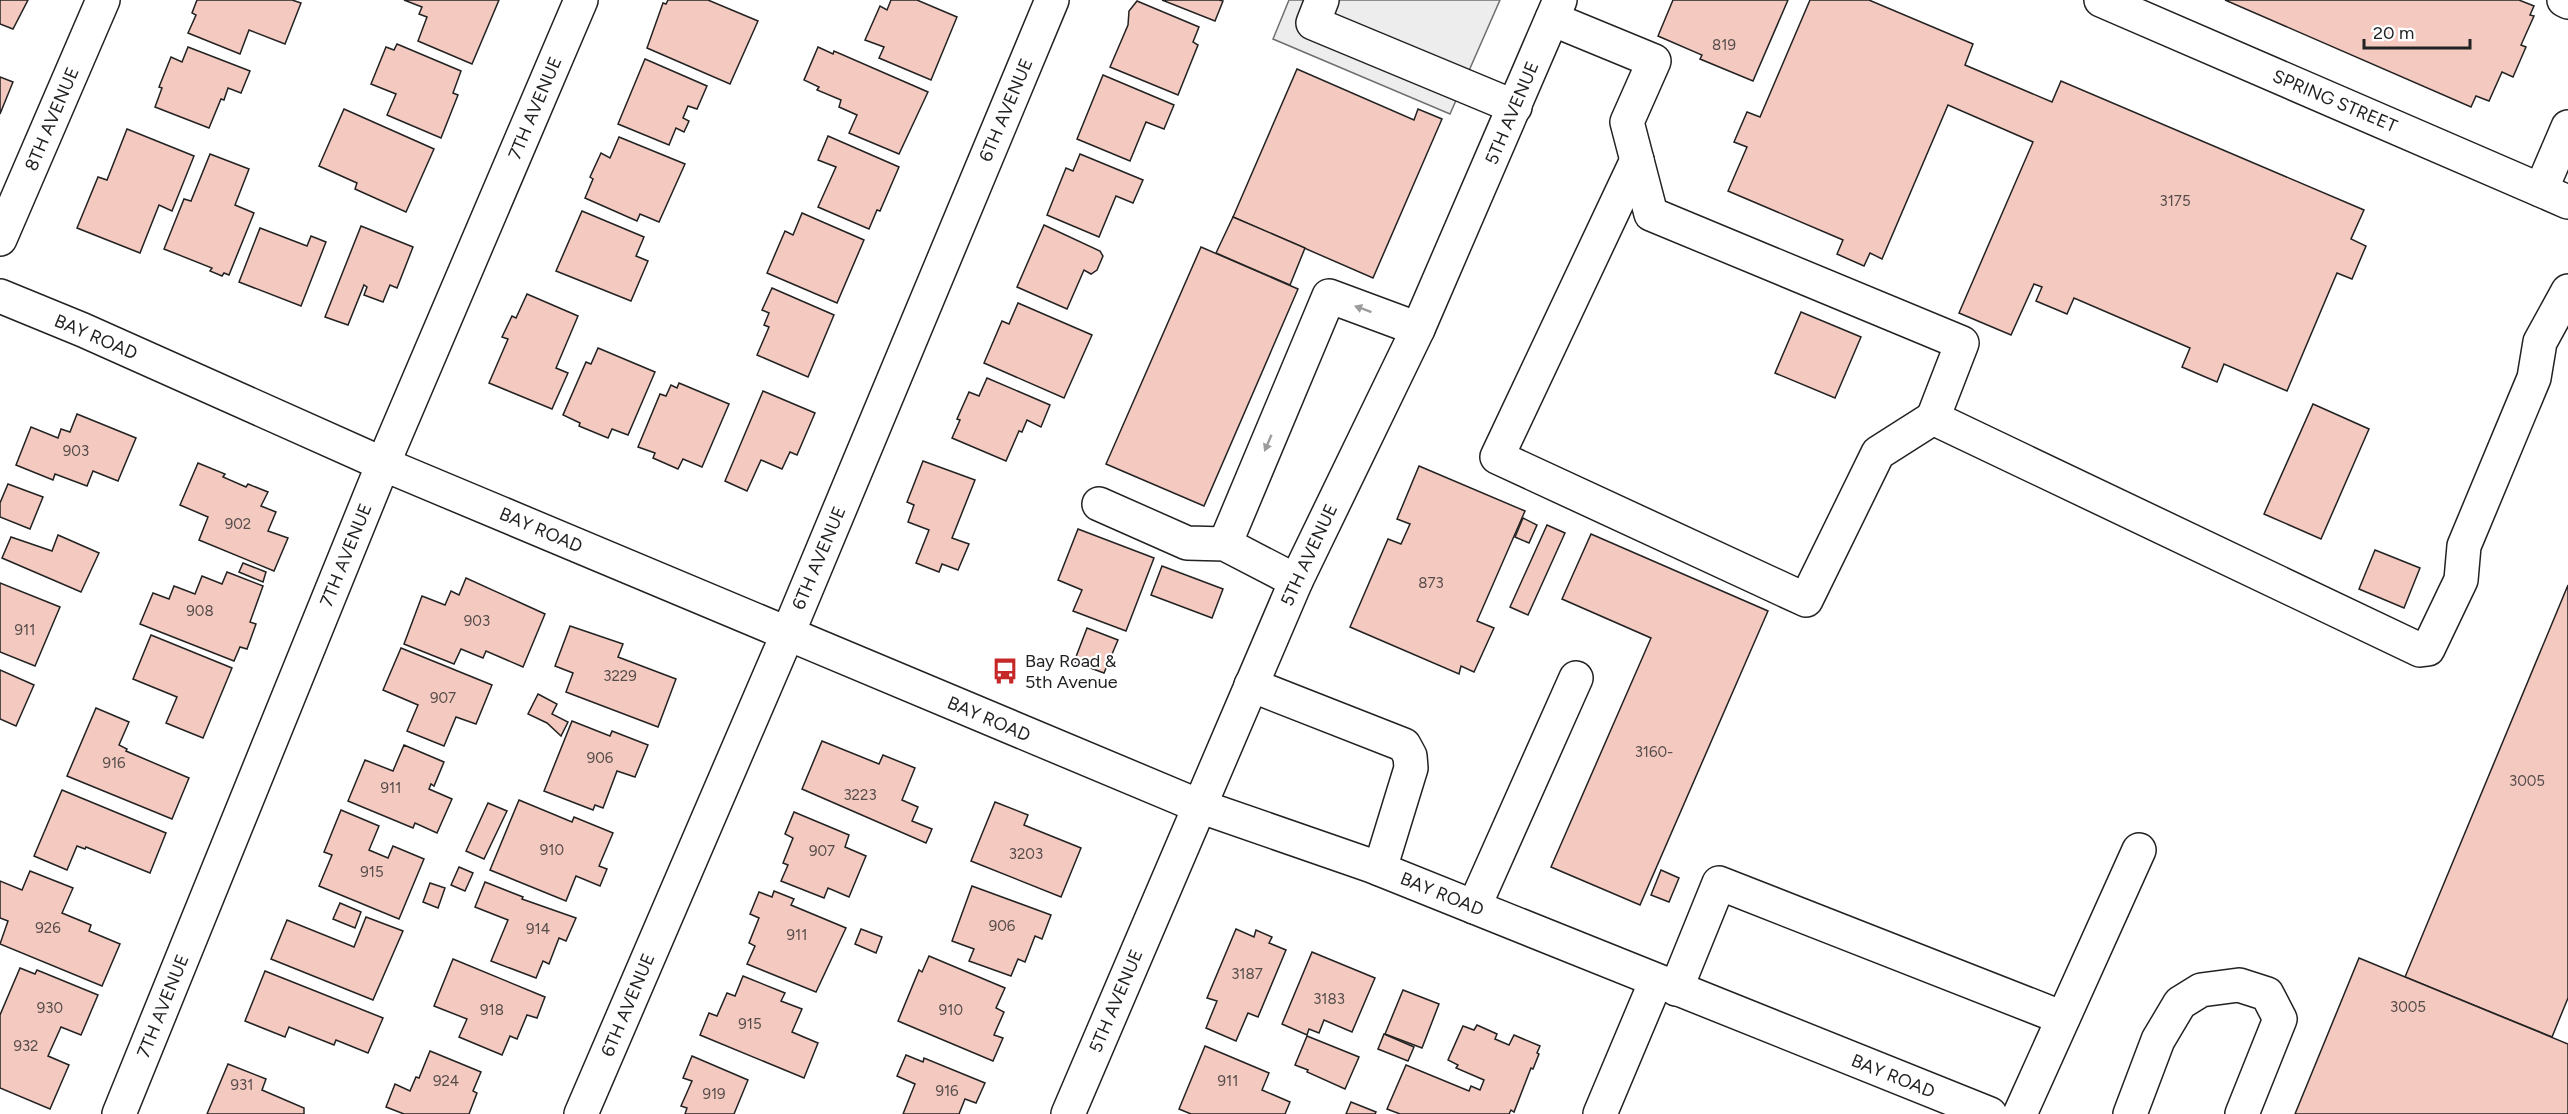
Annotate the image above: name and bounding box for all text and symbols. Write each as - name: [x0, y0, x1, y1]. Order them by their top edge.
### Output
- scale bar: [2364, 12, 2470, 50]
- text: 20 m: [2373, 22, 2414, 44]
- house number: 819: [1712, 36, 1736, 54]
- street label: 7TH AVENUE: [503, 53, 567, 163]
- street label: 6TH AVENUE: [974, 55, 1038, 165]
- street label: 5TH AVENUE: [1480, 58, 1544, 168]
- street label: 8TH AVENUE: [20, 64, 84, 174]
- street label: SPRING STREET: [2269, 65, 2401, 137]
- house number: 3175: [2159, 192, 2191, 210]
- one-way arrow: [1353, 303, 1371, 313]
- street label: BAY ROAD: [51, 310, 141, 364]
- one-way arrow: [1263, 435, 1273, 453]
- house number: 903: [63, 442, 89, 460]
- street label: 7TH AVENUE: [315, 500, 377, 610]
- street label: 5TH AVENUE: [1276, 500, 1342, 610]
- street label: BAY ROAD: [496, 503, 586, 557]
- street label: 6TH AVENUE: [787, 503, 851, 613]
- house number: 902: [225, 515, 251, 533]
- house number: 873: [1418, 574, 1444, 592]
- house number: 908: [186, 602, 214, 620]
- house number: 903: [464, 612, 490, 630]
- house number: 911: [15, 621, 35, 639]
- place label: Bay Road & 5th Avenue: [1025, 650, 1118, 693]
- bus stop icon: Bay Road & 5th Avenue: [990, 656, 1020, 686]
- house number: 3229: [603, 667, 637, 685]
- house number: 907: [430, 689, 456, 707]
- street label: BAY ROAD: [944, 692, 1034, 746]
- house number: 3160-: [1635, 743, 1673, 761]
- house number: 906: [587, 749, 614, 767]
- house number: 916: [102, 754, 126, 772]
- house number: 3005: [2509, 772, 2545, 790]
- house number: 911: [381, 779, 401, 797]
- house number: 3223: [843, 786, 877, 804]
- house number: 910: [540, 841, 564, 859]
- house number: 907: [809, 842, 835, 860]
- house number: 3203: [1009, 845, 1043, 863]
- house number: 915: [360, 863, 384, 881]
- street label: BAY ROAD: [1397, 867, 1487, 921]
- house number: 906: [989, 917, 1016, 935]
- house number: 926: [35, 919, 61, 937]
- house number: 914: [526, 920, 550, 938]
- house number: 911: [787, 926, 807, 944]
- street label: 5TH AVENUE: [1084, 946, 1148, 1056]
- street label: 6TH AVENUE: [596, 950, 660, 1060]
- street label: 7TH AVENUE: [132, 951, 194, 1061]
- house number: 3187: [1231, 965, 1263, 983]
- house number: 3183: [1313, 990, 1345, 1008]
- house number: 3005: [2390, 998, 2426, 1016]
- house number: 930: [37, 999, 63, 1017]
- house number: 918: [480, 1001, 504, 1019]
- house number: 910: [939, 1001, 963, 1019]
- house number: 915: [738, 1015, 762, 1033]
- house number: 932: [13, 1037, 39, 1055]
- street label: BAY ROAD: [1848, 1049, 1938, 1103]
- house number: 924: [433, 1072, 459, 1090]
- house number: 911: [1218, 1072, 1238, 1090]
- house number: 931: [231, 1076, 253, 1094]
- house number: 916: [935, 1082, 959, 1100]
- house number: 919: [702, 1085, 726, 1103]

